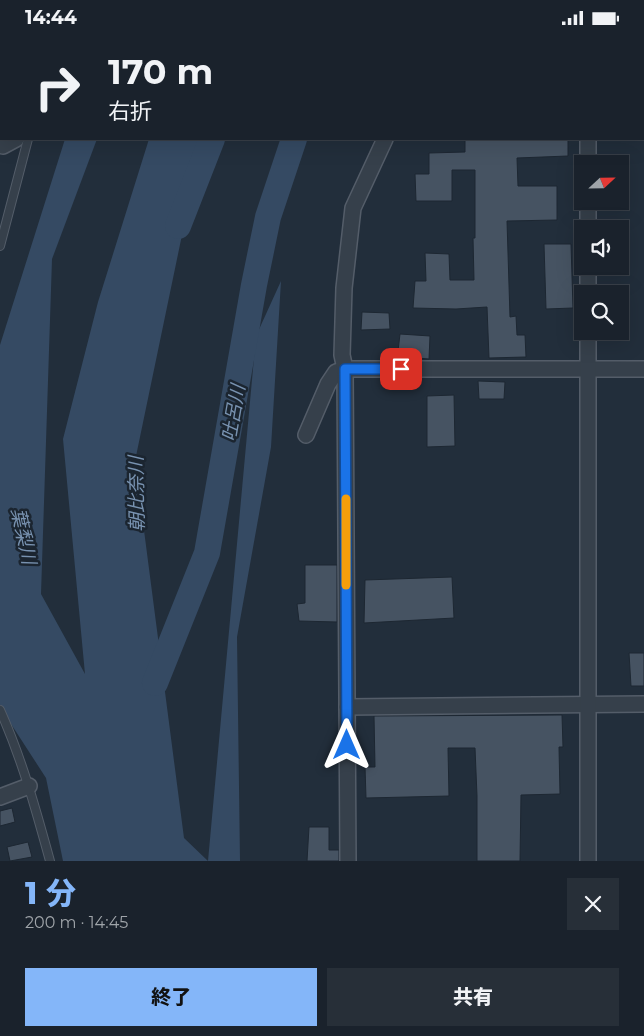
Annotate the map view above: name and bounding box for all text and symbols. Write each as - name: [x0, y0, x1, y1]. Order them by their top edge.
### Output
- text: 14:44: [25, 6, 77, 29]
- text: 170 m: [108, 50, 213, 93]
- icon: right: [25, 55, 90, 120]
- text: 右折: [108, 98, 152, 125]
- north arrow: [574, 155, 629, 210]
- map controls: [574, 155, 629, 340]
- button: sound: [574, 220, 629, 275]
- button: search: [574, 285, 629, 340]
- pin: [380, 348, 422, 390]
- icon: arrive: [387, 355, 415, 383]
- water label: 吐呂川: [217, 381, 250, 443]
- water label: 朝比奈川: [124, 454, 149, 532]
- water label: 葉梨川: [6, 506, 41, 568]
- position arrow: [320, 718, 372, 770]
- text: 1 分: [25, 875, 76, 912]
- button: close: [567, 878, 619, 930]
- text: 200 m · 14:45: [25, 913, 128, 932]
- button: 終了: [25, 968, 317, 1026]
- button: 共有: [327, 968, 619, 1026]

